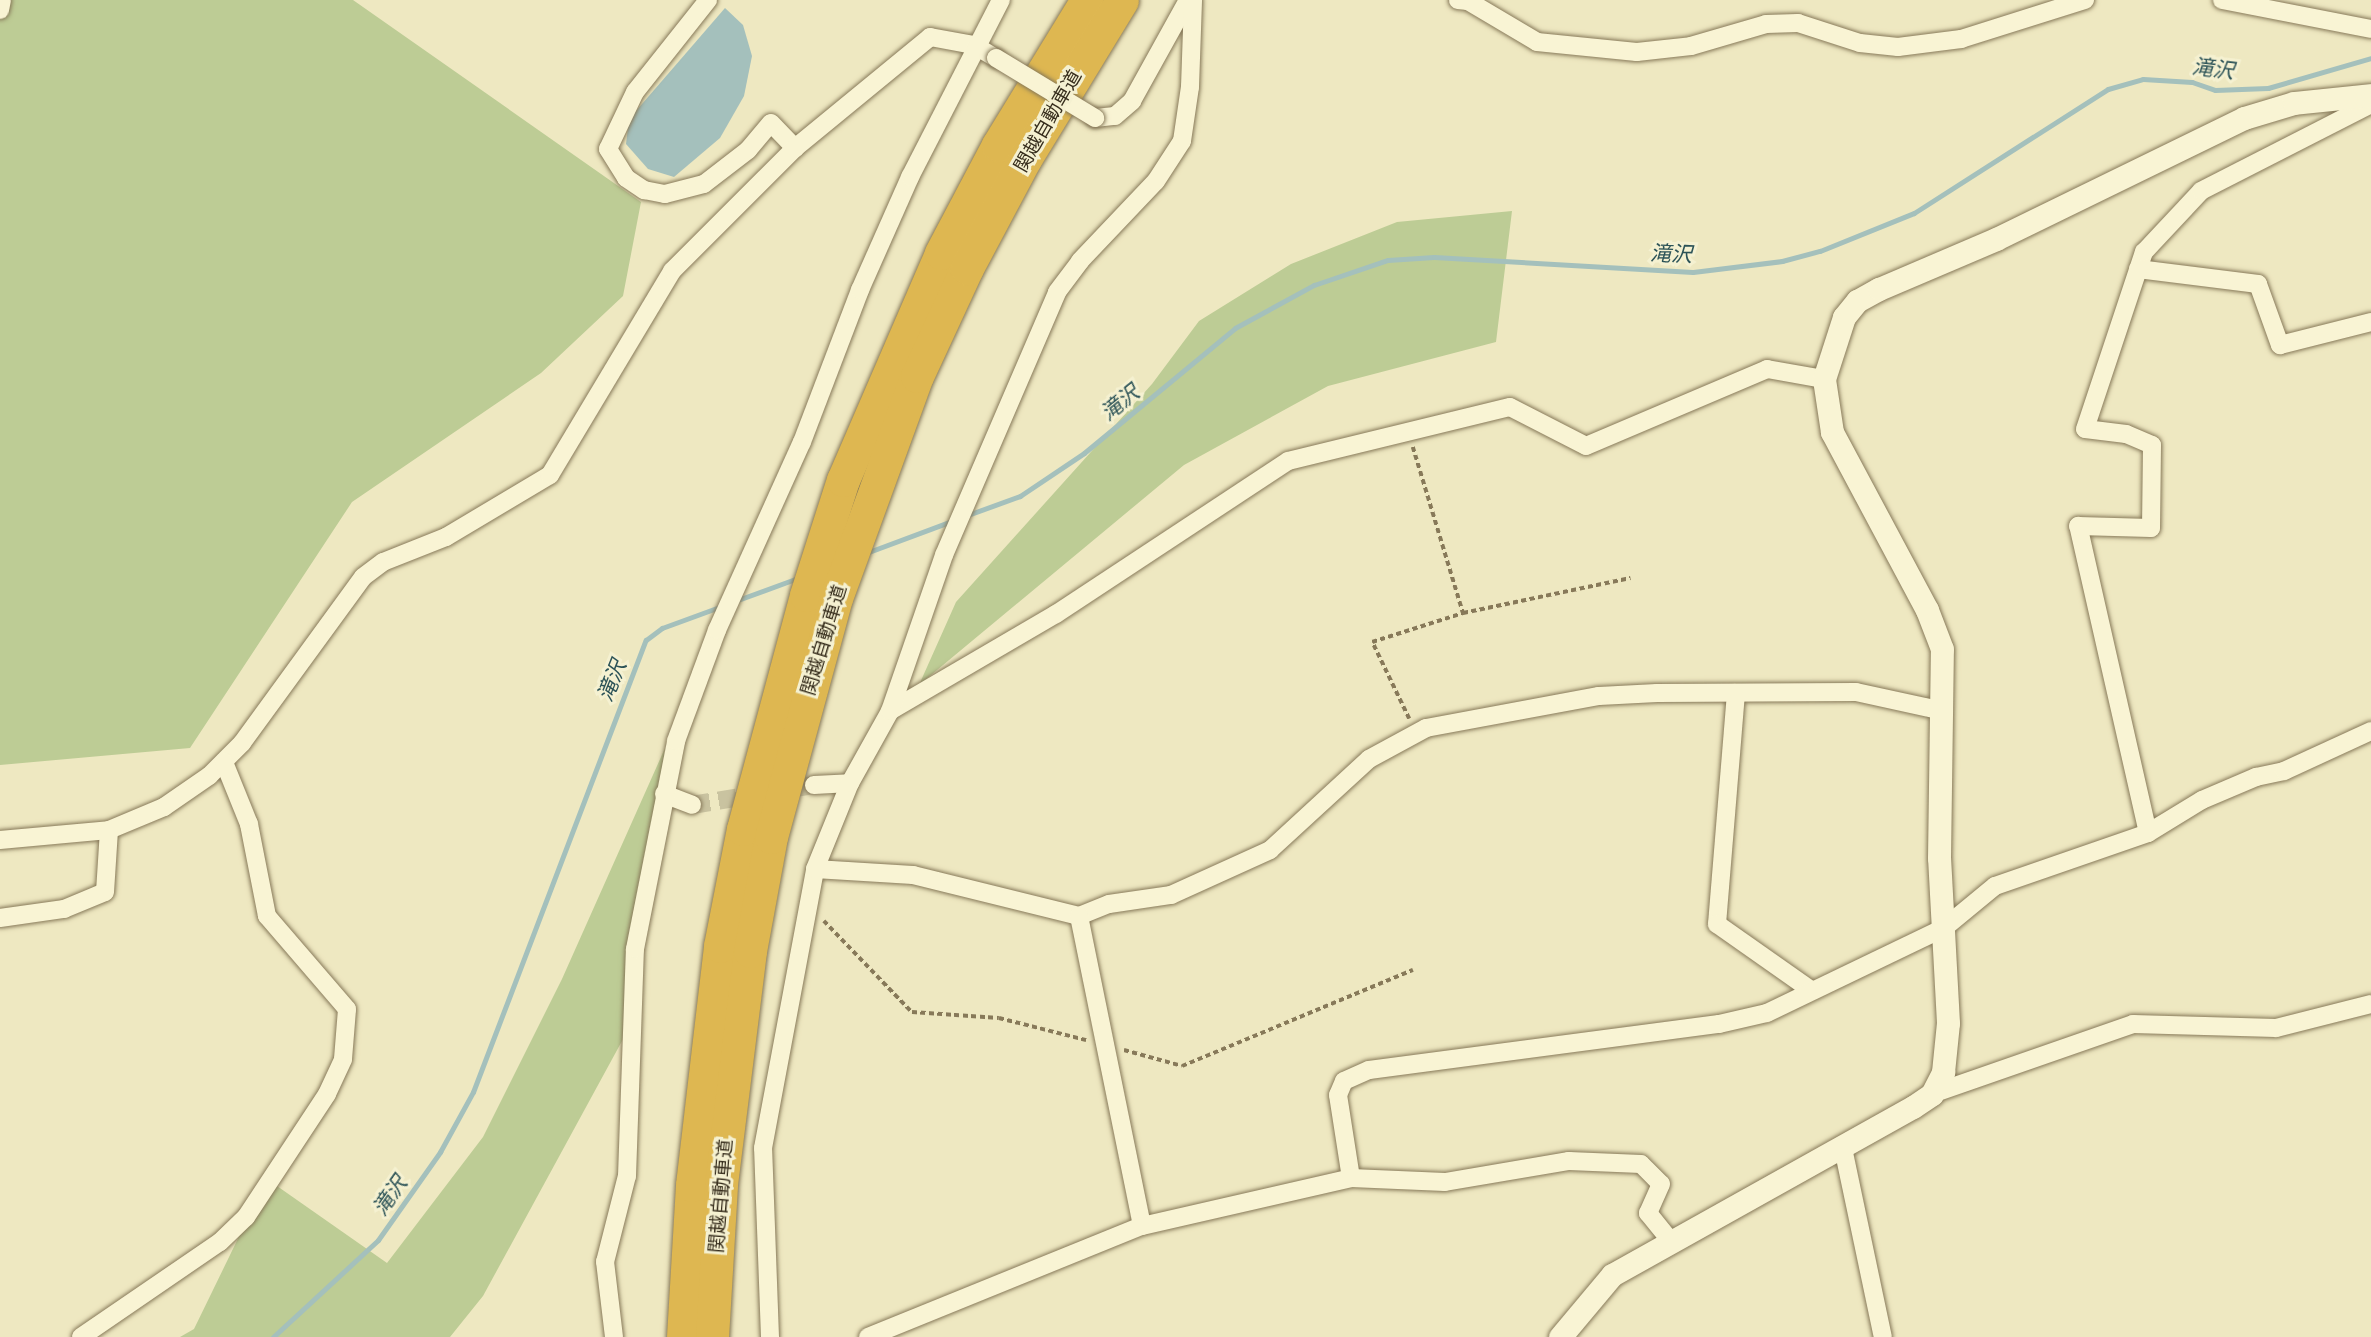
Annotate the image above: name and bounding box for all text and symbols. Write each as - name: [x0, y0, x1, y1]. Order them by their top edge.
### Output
- water label: 滝沢: [2191, 54, 2235, 84]
- street label: 関越自動車道: [1010, 66, 1086, 176]
- water label: 滝沢: [1650, 241, 1692, 267]
- water label: 滝沢: [1096, 380, 1144, 426]
- street label: 関越自動車道: [796, 582, 852, 698]
- water label: 滝沢: [592, 657, 632, 705]
- street label: 関越自動車道: [705, 1138, 737, 1254]
- water label: 滝沢: [368, 1172, 412, 1220]

